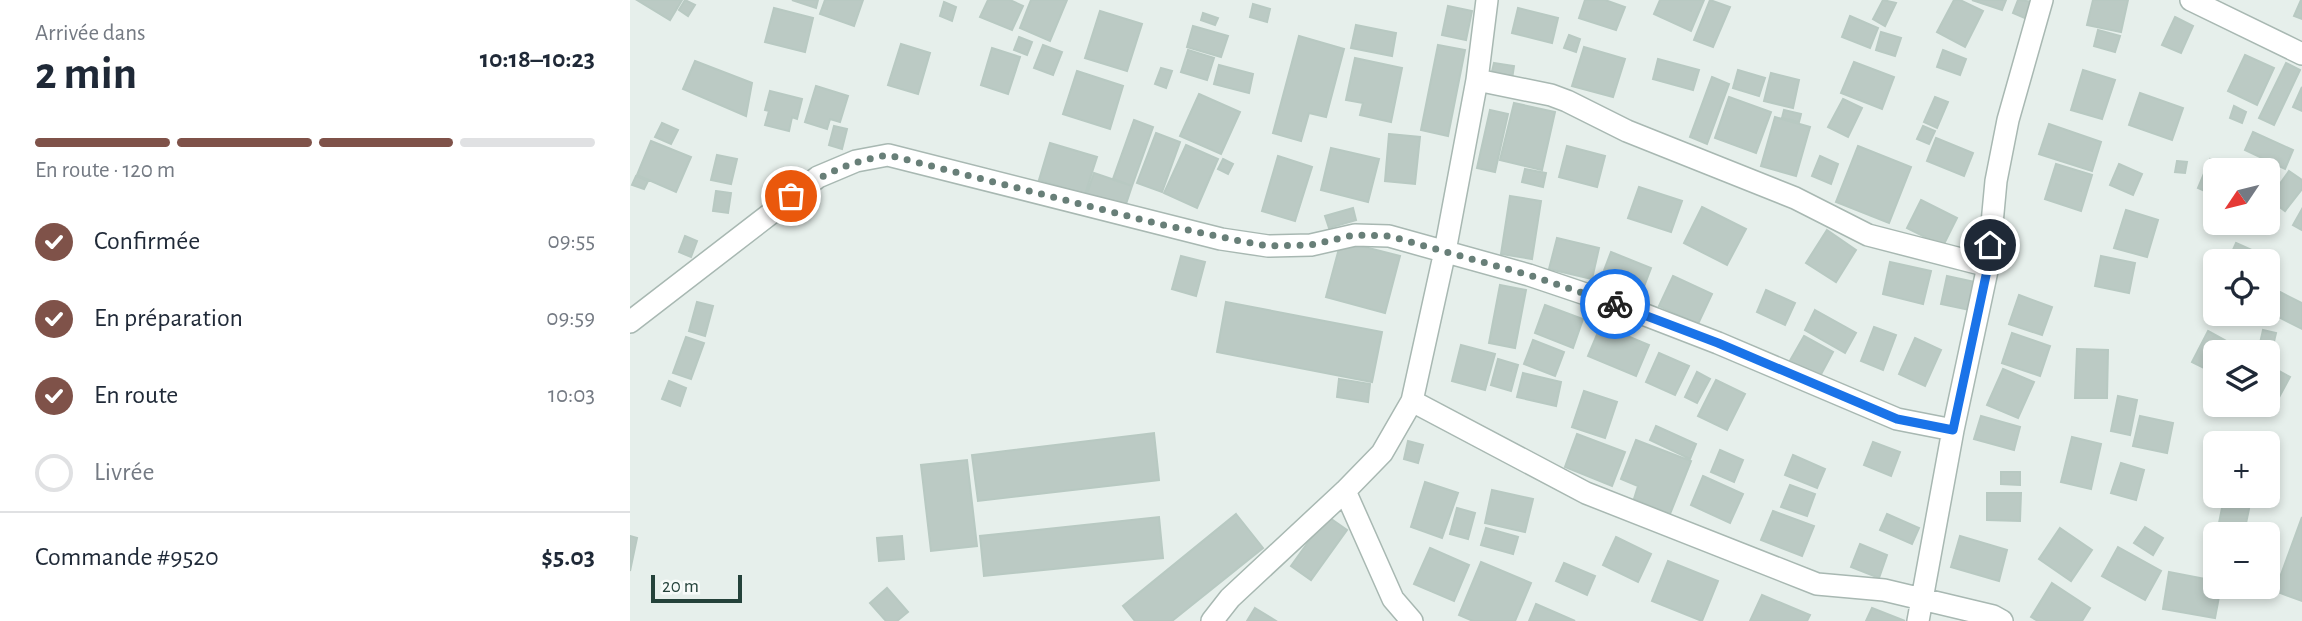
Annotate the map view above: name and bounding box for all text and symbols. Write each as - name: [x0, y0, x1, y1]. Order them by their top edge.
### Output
- text: Arrivée dans: [35, 22, 146, 45]
- text: 10:18–10:23: [480, 46, 595, 72]
- text: 2 min: [35, 51, 137, 97]
- north arrow: [2203, 158, 2280, 234]
- map controls: [2203, 158, 2280, 599]
- text: En route · 120 m: [35, 159, 175, 182]
- pin: [761, 166, 821, 226]
- icon: bag: [772, 177, 810, 215]
- pin: [1960, 215, 2020, 275]
- icon: check: [35, 223, 73, 261]
- icon: home: [1971, 226, 2009, 264]
- text: Confirmée: [94, 228, 200, 254]
- text: 09:55: [548, 230, 595, 253]
- button: locate: [2203, 249, 2280, 326]
- courier: [1580, 269, 1650, 339]
- icon: bike: [1596, 285, 1634, 323]
- icon: check: [35, 300, 73, 338]
- text: En préparation: [94, 305, 243, 331]
- text: 09:59: [546, 307, 595, 330]
- button: layers: [2203, 340, 2280, 417]
- icon: check: [35, 377, 73, 415]
- text: En route: [94, 382, 178, 408]
- text: 10:03: [548, 384, 595, 407]
- button: +: [2203, 431, 2280, 508]
- text: Livrée: [94, 459, 154, 485]
- button: −: [2203, 522, 2280, 599]
- text: Commande #9520: [35, 544, 219, 570]
- text: $5.03: [541, 544, 595, 570]
- scale bar: [651, 572, 742, 604]
- text: 20 m: [662, 577, 699, 596]

